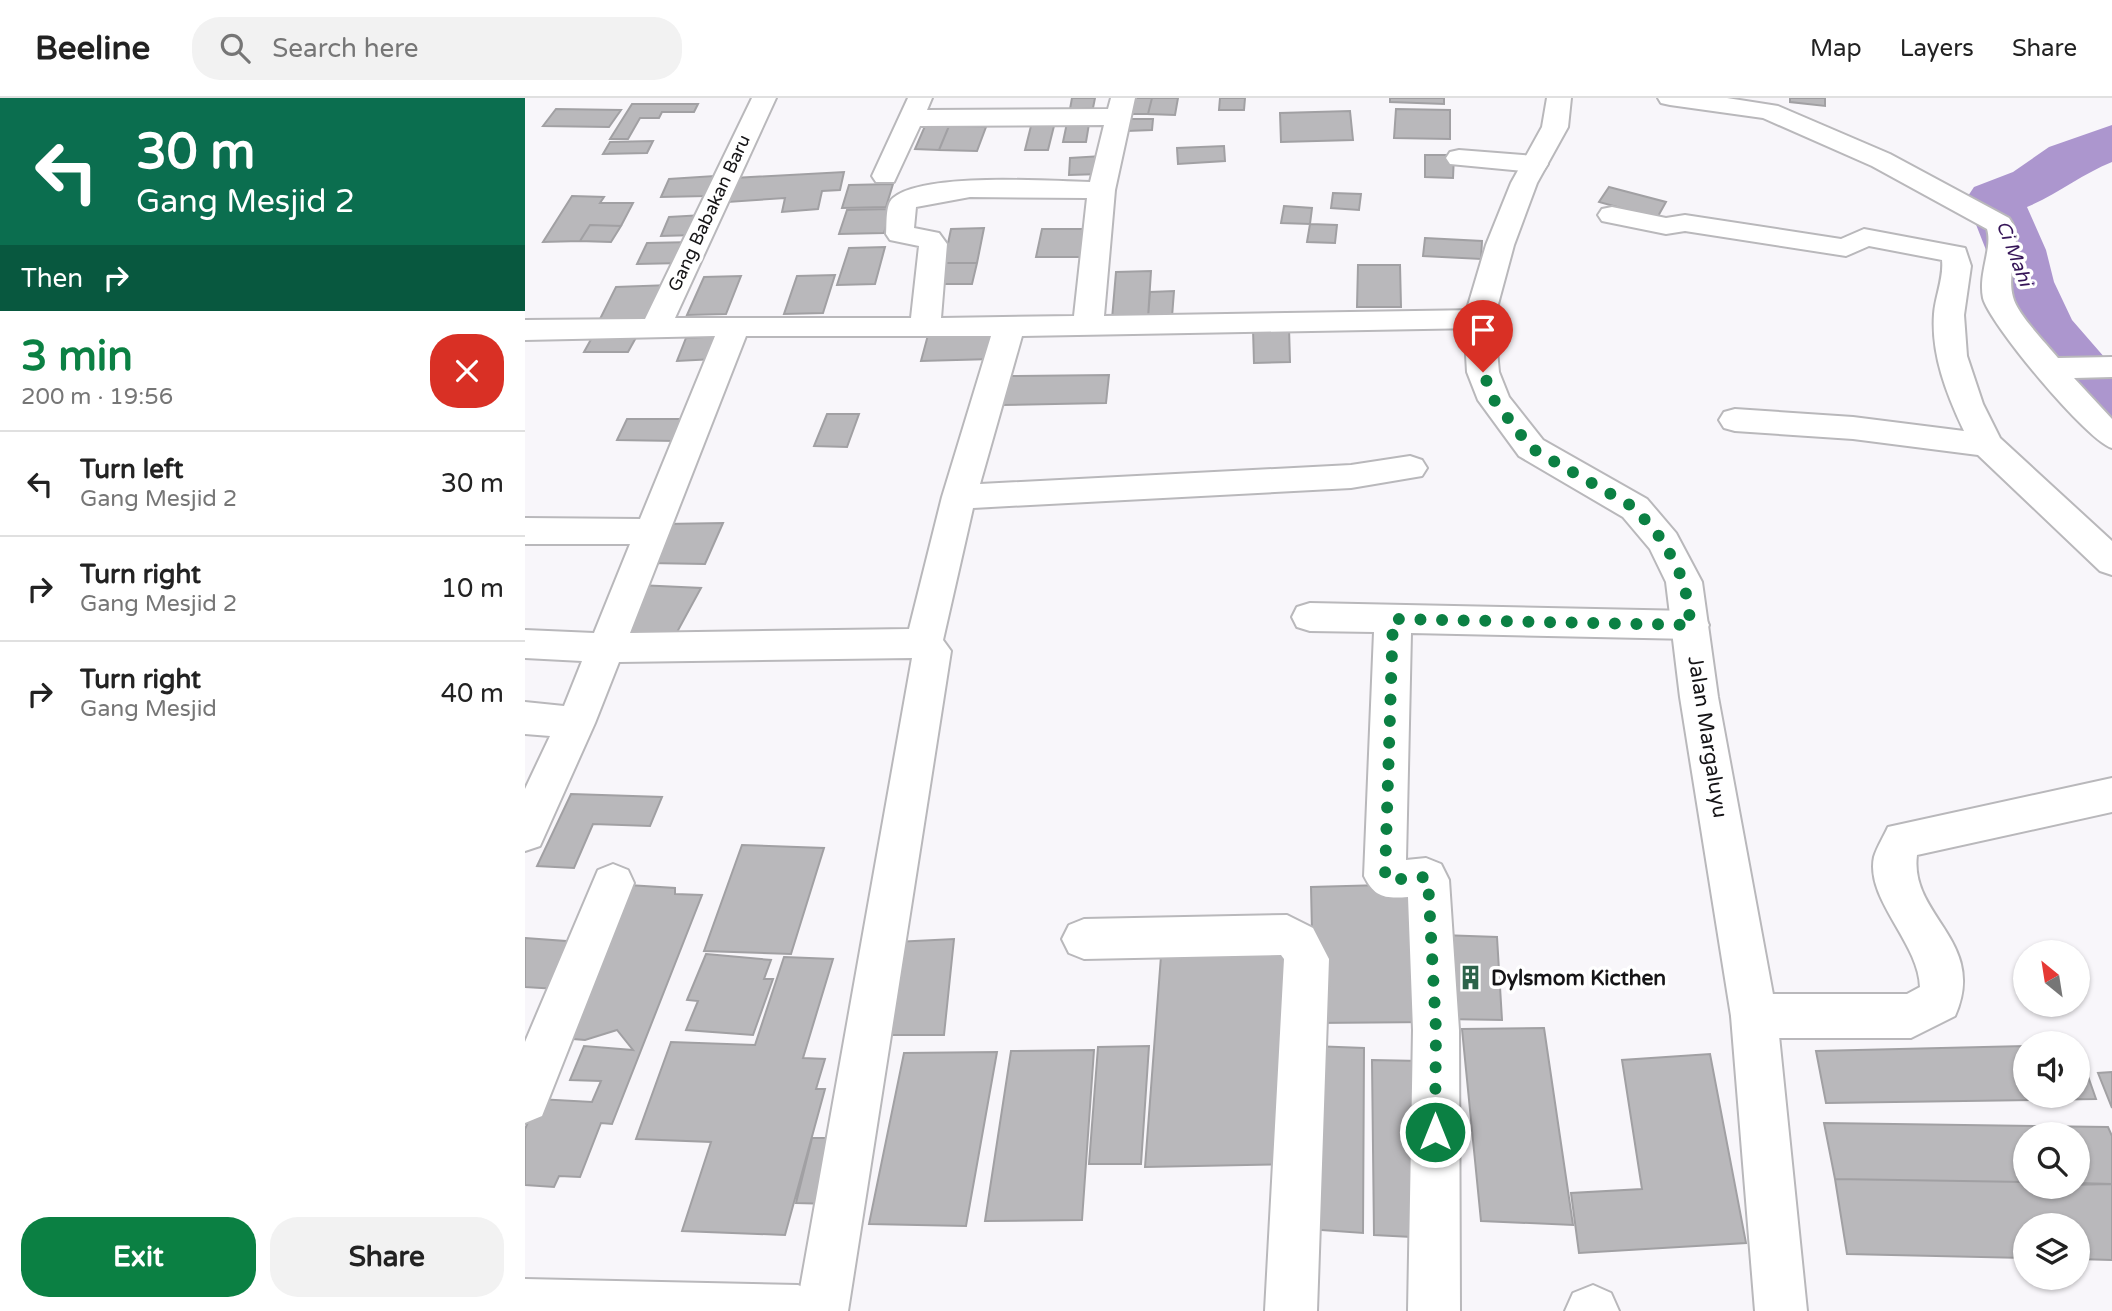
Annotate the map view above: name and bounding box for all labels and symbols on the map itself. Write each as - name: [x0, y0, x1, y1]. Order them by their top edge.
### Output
- street label: Gang Babakan Baru: [663, 131, 755, 295]
- water label: Ci Mahi: [1992, 218, 2037, 291]
- pin: [1453, 300, 1513, 372]
- street label: Jalan Margaluyu: [1682, 654, 1733, 820]
- north arrow: [2013, 940, 2089, 1017]
- building icon: Dylsmom Kicthen: [1457, 964, 1485, 992]
- place label: Dylsmom Kicthen: [1491, 966, 1666, 991]
- position arrow: [1398, 1095, 1472, 1169]

